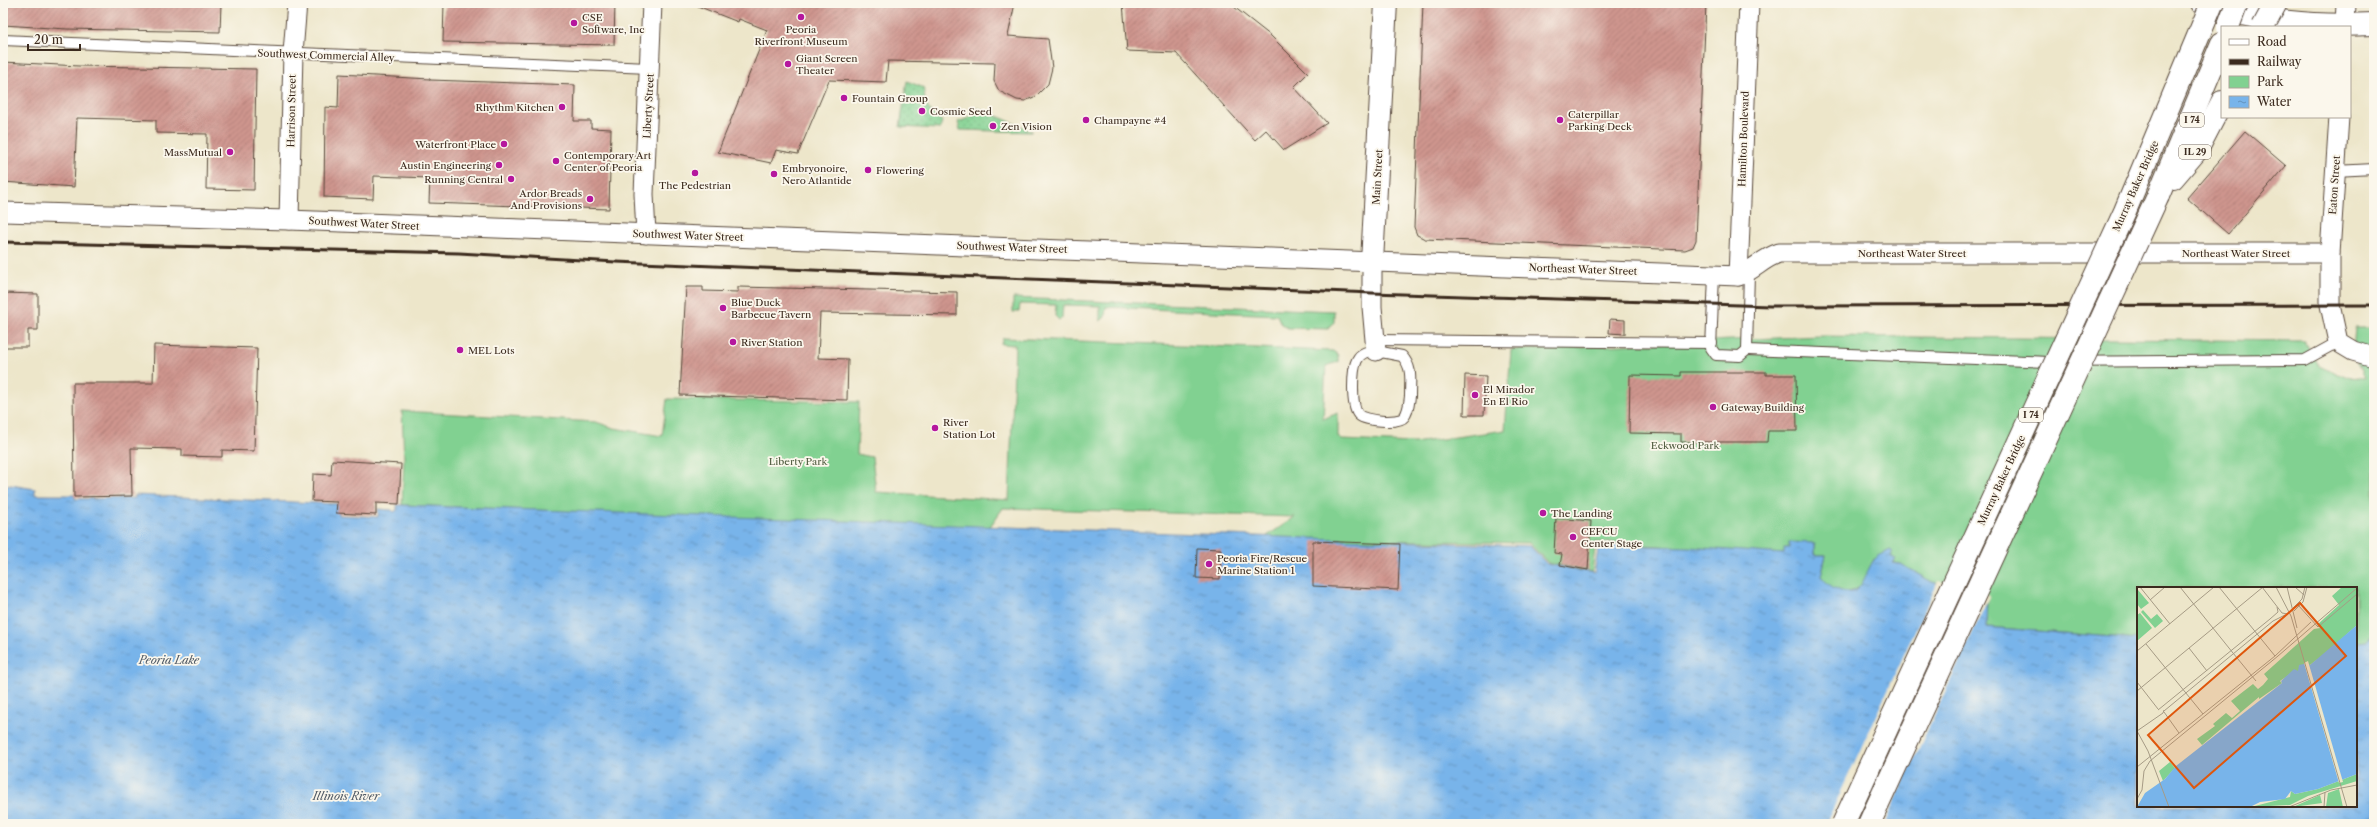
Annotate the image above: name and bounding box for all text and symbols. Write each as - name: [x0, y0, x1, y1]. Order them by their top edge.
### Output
- place label: CSE Software, Inc: [582, 11, 645, 36]
- marker: Peoria Riverfront Museum: [796, 12, 806, 22]
- marker: CSE Software, Inc: [569, 18, 579, 28]
- place label: Peoria Riverfront Museum: [755, 23, 848, 48]
- scale bar: [28, 26, 80, 52]
- legend: [2221, 26, 2351, 118]
- text: 20 m: [34, 32, 63, 47]
- text: Road: [2257, 34, 2287, 49]
- street label: Southwest Commercial Alley: [257, 47, 395, 64]
- place label: Giant Screen Theater: [796, 52, 858, 77]
- text: Railway: [2257, 54, 2302, 69]
- marker: Giant Screen Theater: [783, 59, 793, 69]
- street label: Liberty Street: [640, 73, 657, 139]
- street label: Harrison Street: [284, 74, 299, 148]
- text: Park: [2257, 74, 2284, 89]
- street label: Hamilton Boulevard: [1735, 91, 1752, 187]
- place label: Fountain Group: [852, 92, 928, 105]
- marker: Fountain Group: [839, 93, 849, 103]
- text: Water: [2256, 94, 2291, 109]
- place label: Rhythm Kitchen: [476, 101, 555, 114]
- marker: Rhythm Kitchen: [557, 102, 567, 112]
- place label: Cosmic Seed: [930, 105, 992, 118]
- marker: Cosmic Seed: [917, 106, 927, 116]
- place label: Caterpillar Parking Deck: [1568, 108, 1633, 133]
- road number: I 74: [2180, 113, 2204, 127]
- place label: Champayne #4: [1094, 114, 1166, 127]
- marker: Champayne #4: [1081, 115, 1091, 125]
- marker: Caterpillar Parking Deck: [1555, 115, 1565, 125]
- place label: Zen Vision: [1001, 120, 1053, 133]
- marker: Zen Vision: [988, 121, 998, 131]
- place label: Waterfront Place: [414, 138, 496, 151]
- street label: Murray Baker Bridge: [2109, 138, 2162, 234]
- marker: Waterfront Place: [499, 139, 509, 149]
- road number: IL 29: [2179, 145, 2211, 159]
- place label: MassMutual: [164, 146, 222, 159]
- marker: MassMutual: [225, 147, 235, 157]
- street label: Main Street: [1370, 148, 1385, 205]
- place label: Contemporary Art Center of Peoria: [564, 149, 652, 174]
- street label: Eaton Street: [2326, 155, 2343, 215]
- marker: Contemporary Art Center of Peoria: [551, 156, 561, 166]
- place label: Austin Engineering: [399, 159, 492, 172]
- marker: Austin Engineering: [494, 160, 504, 170]
- place label: Embryonoire, Nero Atlantide: [782, 162, 852, 187]
- place label: Flowering: [876, 164, 924, 177]
- marker: Flowering: [863, 165, 873, 175]
- marker: The Pedestrian: [690, 168, 700, 178]
- marker: Embryonoire, Nero Atlantide: [769, 169, 779, 179]
- place label: Running Central: [424, 173, 503, 186]
- marker: Running Central: [506, 174, 516, 184]
- place label: The Pedestrian: [659, 179, 732, 192]
- place label: Ardor Breads And Provisions: [509, 187, 582, 212]
- marker: Ardor Breads And Provisions: [585, 194, 595, 204]
- street label: Southwest Water Street: [308, 214, 420, 233]
- street label: Southwest Water Street: [632, 227, 744, 244]
- street label: Southwest Water Street: [956, 239, 1068, 256]
- street label: Northeast Water Street: [1858, 247, 1967, 260]
- street label: Northeast Water Street: [2182, 247, 2291, 260]
- street label: Northeast Water Street: [1528, 261, 1638, 278]
- place label: Blue Duck Barbecue Tavern: [731, 296, 812, 321]
- marker: Blue Duck Barbecue Tavern: [718, 303, 728, 313]
- place label: River Station: [741, 336, 803, 349]
- marker: River Station: [728, 337, 738, 347]
- place label: MEL Lots: [468, 344, 515, 357]
- marker: MEL Lots: [455, 345, 465, 355]
- place label: El Mirador En El Rio: [1483, 383, 1535, 408]
- marker: El Mirador En El Rio: [1470, 390, 1480, 400]
- place label: Gateway Building: [1721, 401, 1805, 414]
- marker: Gateway Building: [1708, 402, 1718, 412]
- road number: I 74: [2019, 408, 2043, 422]
- place label: River Station Lot: [943, 416, 996, 441]
- marker: River Station Lot: [930, 423, 940, 433]
- street label: Murray Baker Bridge: [1975, 432, 2028, 528]
- park label: Eckwood Park: [1651, 439, 1720, 452]
- park label: Liberty Park: [769, 455, 829, 468]
- place label: The Landing: [1551, 507, 1612, 520]
- marker: The Landing: [1538, 508, 1548, 518]
- place label: CEFCU Center Stage: [1581, 525, 1642, 550]
- marker: CEFCU Center Stage: [1568, 532, 1578, 542]
- place label: Peoria Fire/Rescue Marine Station 1: [1217, 552, 1308, 577]
- marker: Peoria Fire/Rescue Marine Station 1: [1204, 559, 1214, 569]
- inset map: [2137, 587, 2357, 807]
- water label: Peoria Lake: [138, 653, 200, 667]
- water label: Illinois River: [312, 789, 380, 803]

